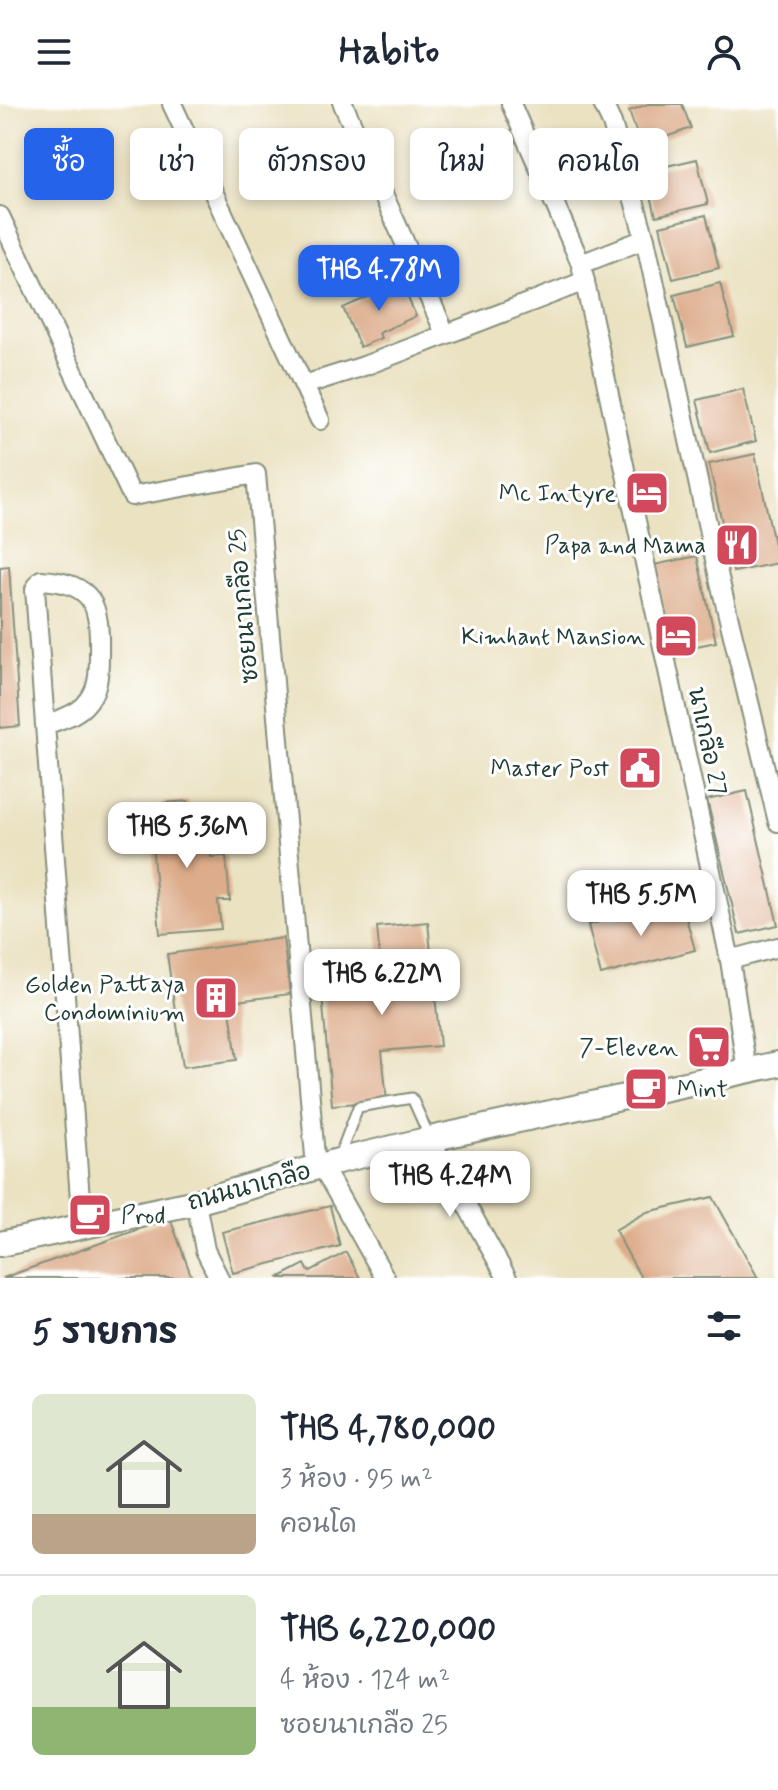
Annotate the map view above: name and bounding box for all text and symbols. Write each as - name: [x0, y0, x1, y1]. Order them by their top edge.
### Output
- text: Habito: [339, 29, 439, 76]
- icon: menu: [32, 30, 76, 74]
- icon: person: [702, 30, 746, 74]
- chip: ซื้อ: [24, 128, 114, 200]
- chip: เช่า: [130, 128, 223, 200]
- chip: ตัวกรอง: [239, 128, 394, 200]
- chip: ใหม่: [410, 128, 513, 200]
- chip: คอนโด: [529, 128, 668, 200]
- pin: THB 4.78M: [287, 245, 471, 313]
- text: THB 4.78M: [316, 254, 442, 288]
- hotel icon: Mc Intyre: [623, 469, 671, 517]
- place label: Mc Intyre: [499, 479, 616, 510]
- restaurant icon: Papa and Mama: [713, 521, 761, 569]
- street label: ซอยนาเกลือ 25: [221, 527, 267, 684]
- place label: Papa and Mama: [545, 531, 706, 562]
- hotel icon: Kimhant Mansion: [652, 612, 700, 660]
- place label: Kimhant Mansion: [461, 622, 645, 653]
- street label: นาเกลือ 27: [680, 684, 734, 798]
- public building icon: Master Post: [616, 744, 664, 792]
- place label: Master Post: [491, 754, 609, 785]
- pin: THB 5.36M: [95, 802, 279, 870]
- text: THB 5.36M: [126, 811, 248, 845]
- pin: THB 5.5M: [558, 870, 724, 938]
- text: THB 5.5M: [585, 879, 697, 913]
- pin: THB 6.22M: [290, 949, 474, 1017]
- text: THB 6.22M: [322, 958, 442, 992]
- place label: Golden Pattaya Condominium: [25, 970, 185, 1029]
- building icon: Golden Pattaya Condominium: [192, 974, 240, 1022]
- supermarket icon: 7-Eleven: [685, 1023, 733, 1071]
- place label: 7-Eleven: [579, 1033, 678, 1064]
- cafe icon: Mint: [622, 1065, 670, 1113]
- place label: Mint: [677, 1075, 728, 1106]
- pin: THB 4.24M: [358, 1151, 542, 1219]
- street label: ถนนนาเกลือ: [184, 1155, 314, 1219]
- text: THB 4.24M: [388, 1160, 512, 1194]
- cafe icon: Prod: [66, 1191, 114, 1239]
- place label: Prod: [121, 1201, 166, 1232]
- icon: filters: [702, 1304, 746, 1348]
- text: 5 รายการ: [32, 1311, 178, 1356]
- text: THB 4,780,000: [280, 1407, 496, 1452]
- icon: home: [96, 1426, 192, 1522]
- text: 3 ห้อง · 95 m²: [280, 1463, 433, 1497]
- text: คอนโด: [280, 1508, 357, 1542]
- text: THB 6,220,000: [280, 1608, 496, 1653]
- icon: home: [96, 1627, 192, 1723]
- text: 4 ห้อง · 124 m²: [280, 1664, 450, 1698]
- text: ซอยนาเกลือ 25: [280, 1709, 448, 1743]

